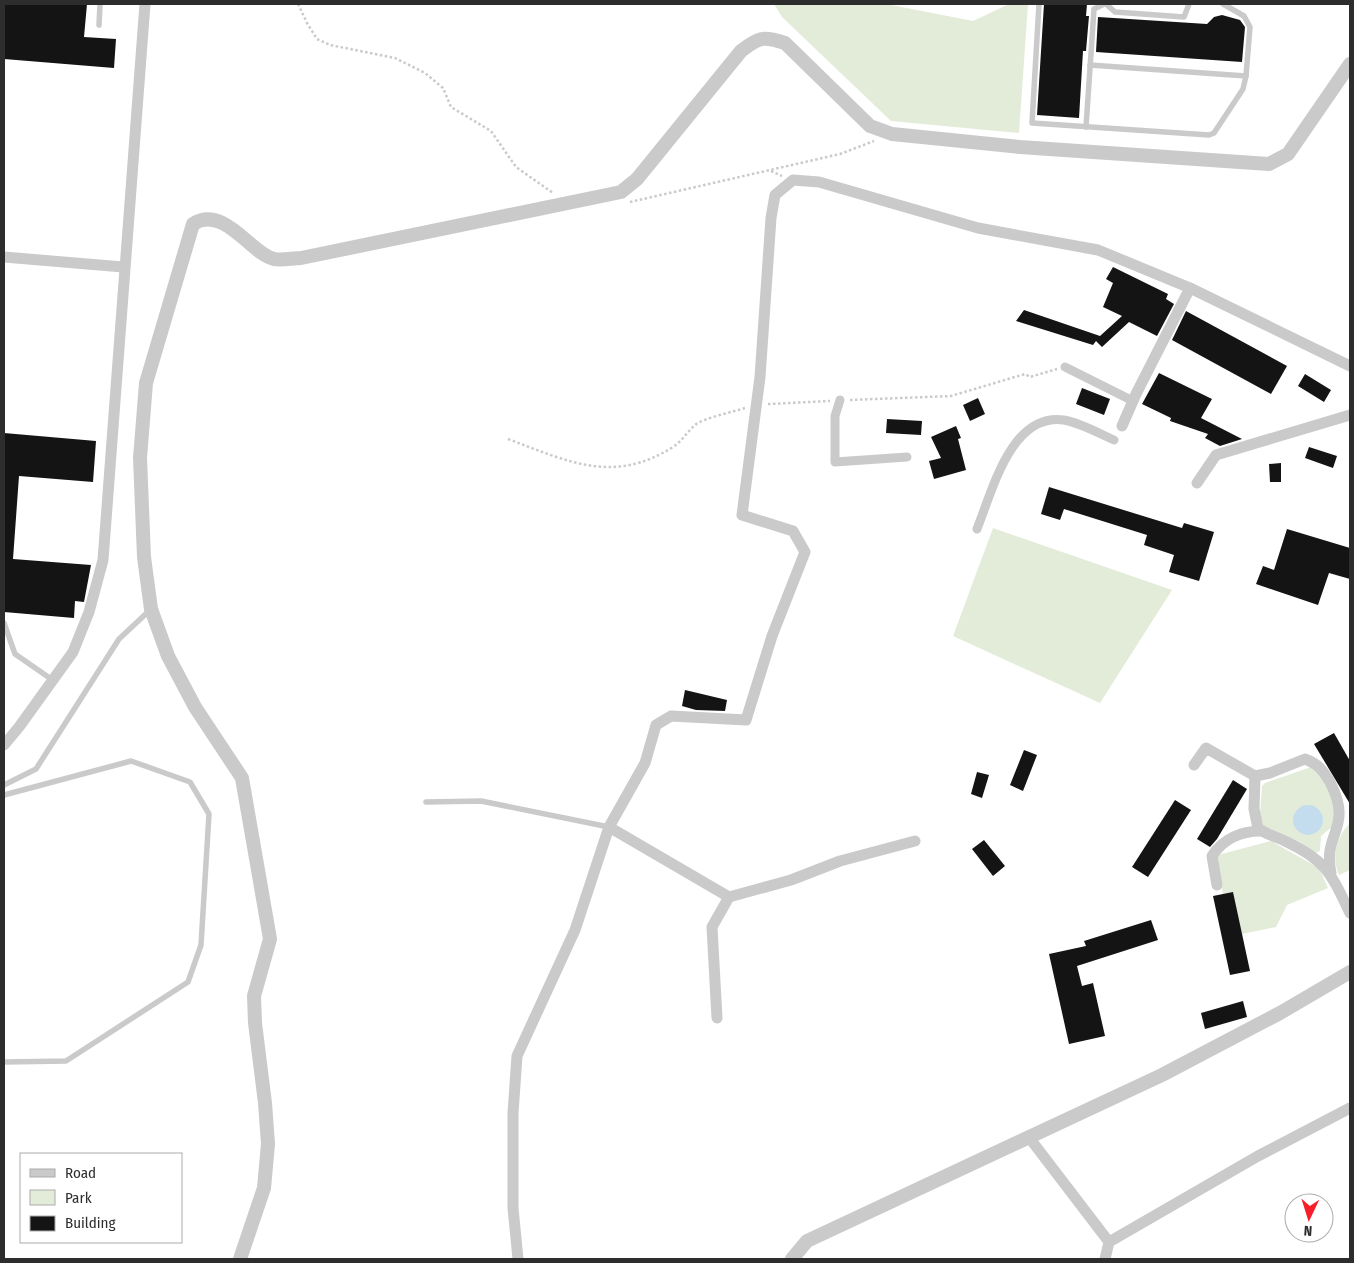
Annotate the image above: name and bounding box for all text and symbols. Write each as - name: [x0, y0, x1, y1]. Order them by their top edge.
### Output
- legend: [20, 1153, 182, 1243]
- text: Road: [65, 1164, 96, 1182]
- text: Park: [65, 1189, 92, 1207]
- north arrow: [1284, 1193, 1334, 1243]
- text: Building: [65, 1214, 116, 1232]
- text: N: [1303, 1222, 1313, 1239]

